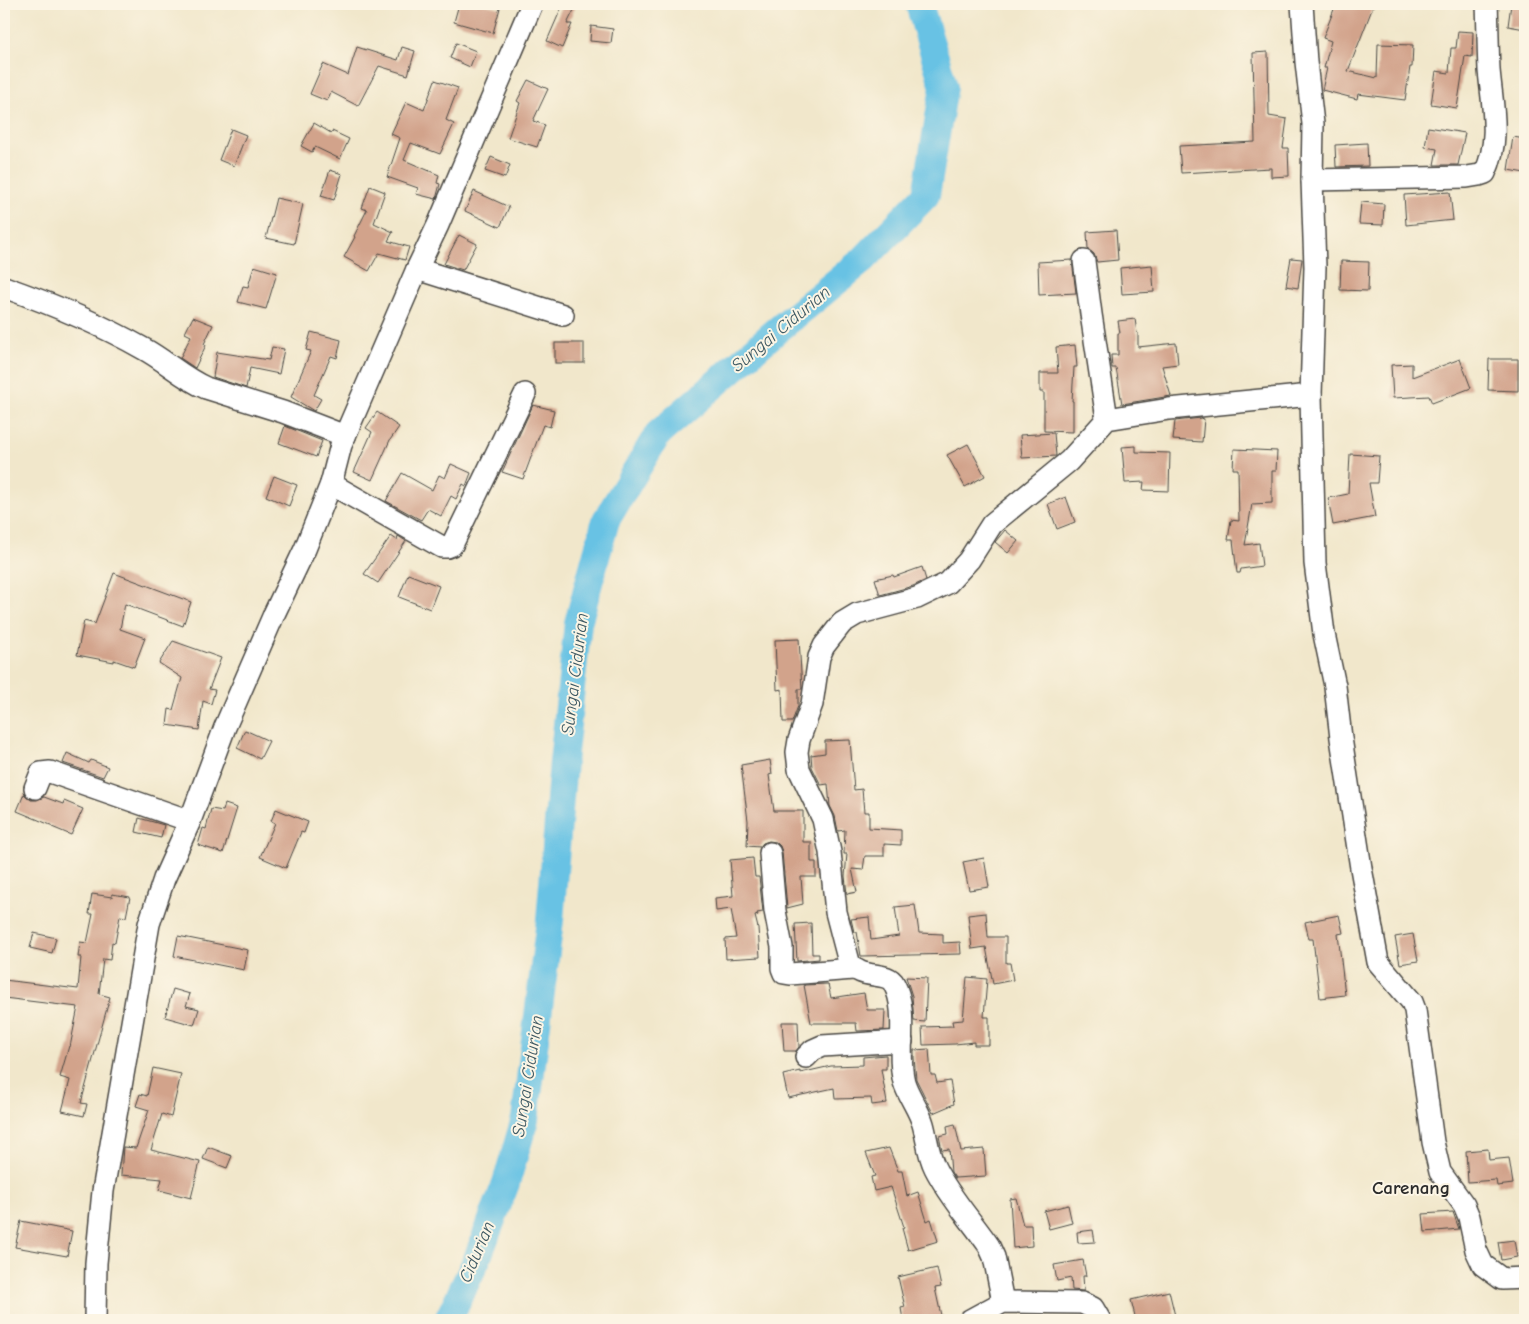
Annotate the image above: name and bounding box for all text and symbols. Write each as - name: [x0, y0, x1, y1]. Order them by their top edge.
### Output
- water label: Sungai Cidurian: [727, 282, 835, 376]
- water label: Sungai Cidurian: [557, 612, 593, 736]
- water label: Sungai Cidurian: [508, 1014, 548, 1138]
- district label: Carenang: [1372, 1177, 1450, 1199]
- water label: Cidurian: [455, 1218, 499, 1286]

